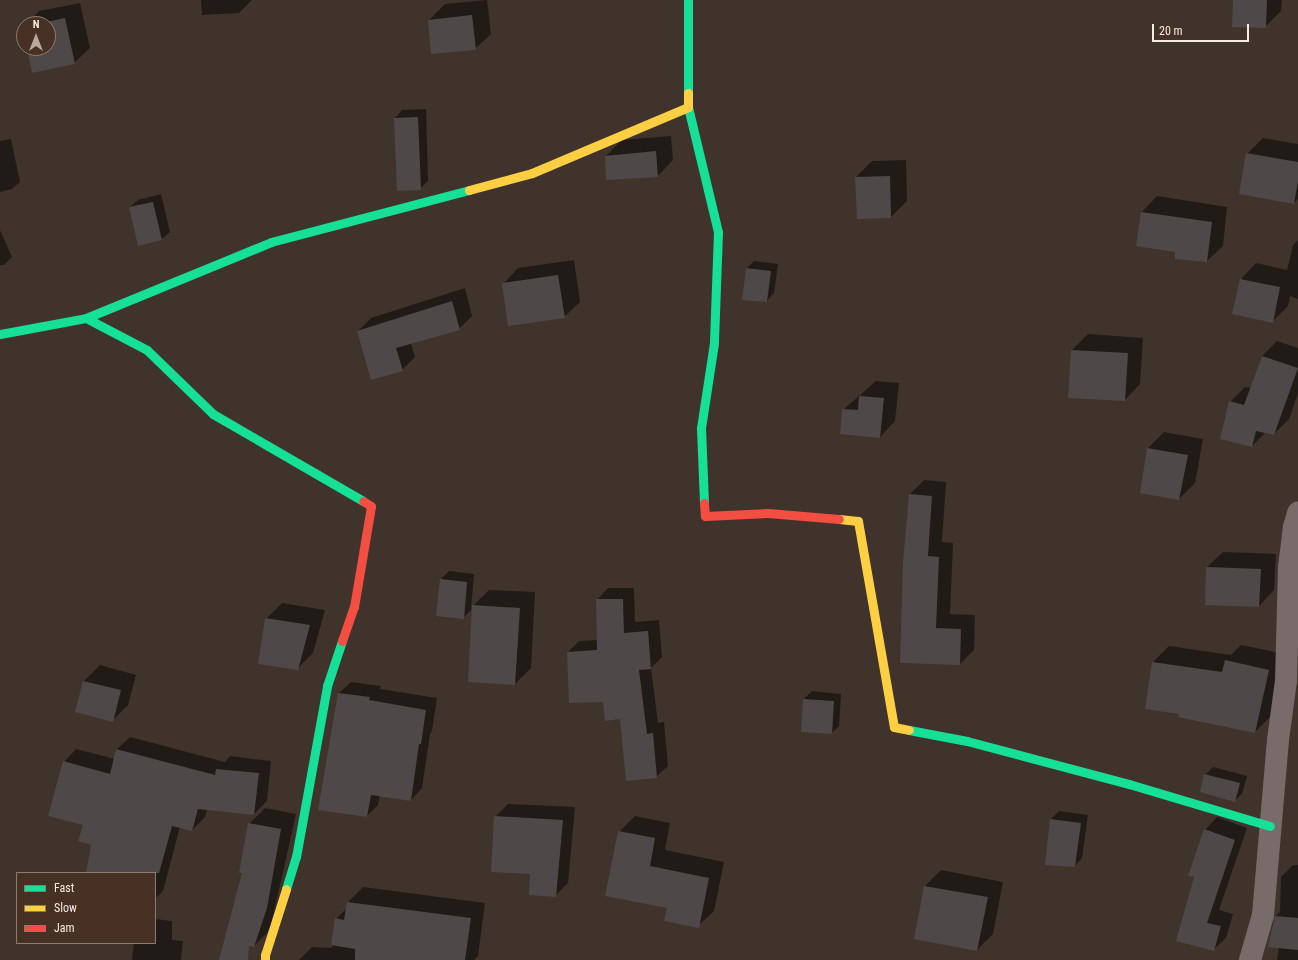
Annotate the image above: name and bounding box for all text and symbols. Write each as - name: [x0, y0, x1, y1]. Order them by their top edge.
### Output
- north arrow: [16, 16, 56, 56]
- scale bar: [1154, 16, 1251, 42]
- text: N: [33, 18, 39, 31]
- text: 20 m: [1159, 24, 1183, 38]
- legend: [16, 872, 156, 944]
- text: Fast: [54, 881, 74, 895]
- text: Slow: [54, 901, 77, 915]
- text: Jam: [54, 921, 75, 935]

